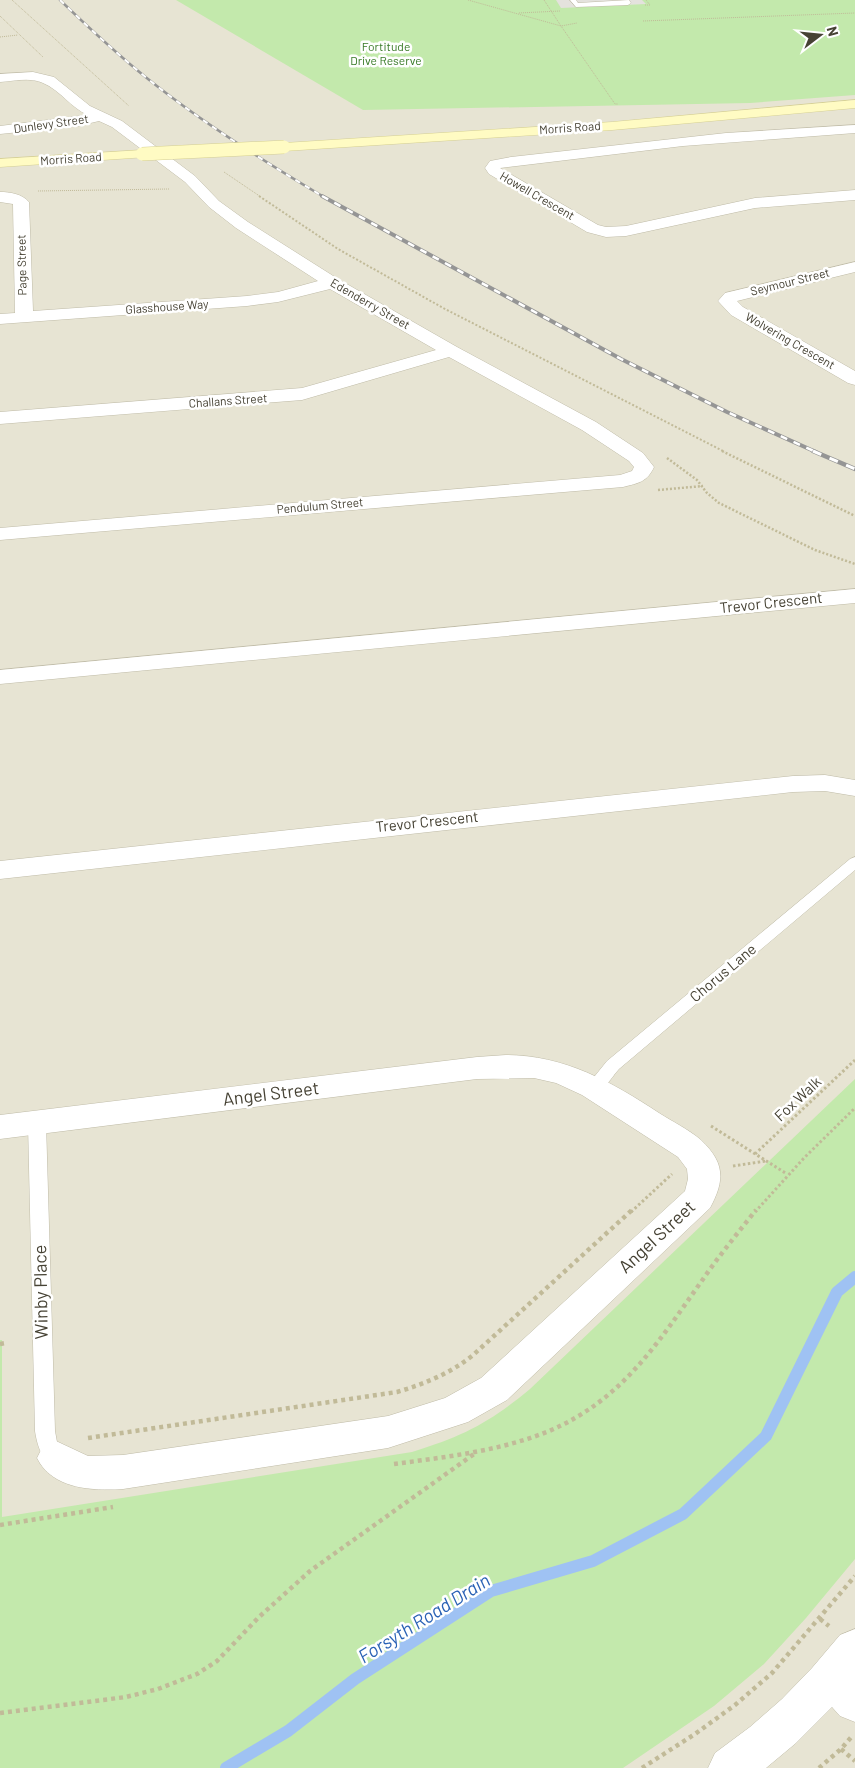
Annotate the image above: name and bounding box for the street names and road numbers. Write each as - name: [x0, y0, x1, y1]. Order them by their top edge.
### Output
- street label: Dunlevy Street: [12, 111, 89, 135]
- street label: Morris Road: [539, 118, 601, 136]
- street label: Morris Road: [40, 149, 102, 167]
- street label: Howell Crescent: [498, 168, 577, 222]
- street label: Page Street: [13, 234, 29, 296]
- street label: Seymour Street: [749, 264, 831, 298]
- street label: Edenderry Street: [328, 275, 413, 332]
- street label: Glasshouse Way: [125, 296, 209, 316]
- street label: Wolvering Crescent: [743, 309, 838, 371]
- street label: Challans Street: [188, 390, 268, 410]
- street label: Pendulum Street: [276, 494, 364, 516]
- street label: Trevor Crescent: [719, 588, 823, 616]
- street label: Trevor Crescent: [375, 807, 479, 835]
- street label: Chorus Lane: [685, 939, 759, 1005]
- street label: Fox Walk: [770, 1072, 825, 1124]
- street label: Angel Street: [222, 1076, 320, 1110]
- street label: Angel Street: [613, 1195, 699, 1277]
- street label: Winby Place: [28, 1245, 52, 1339]

